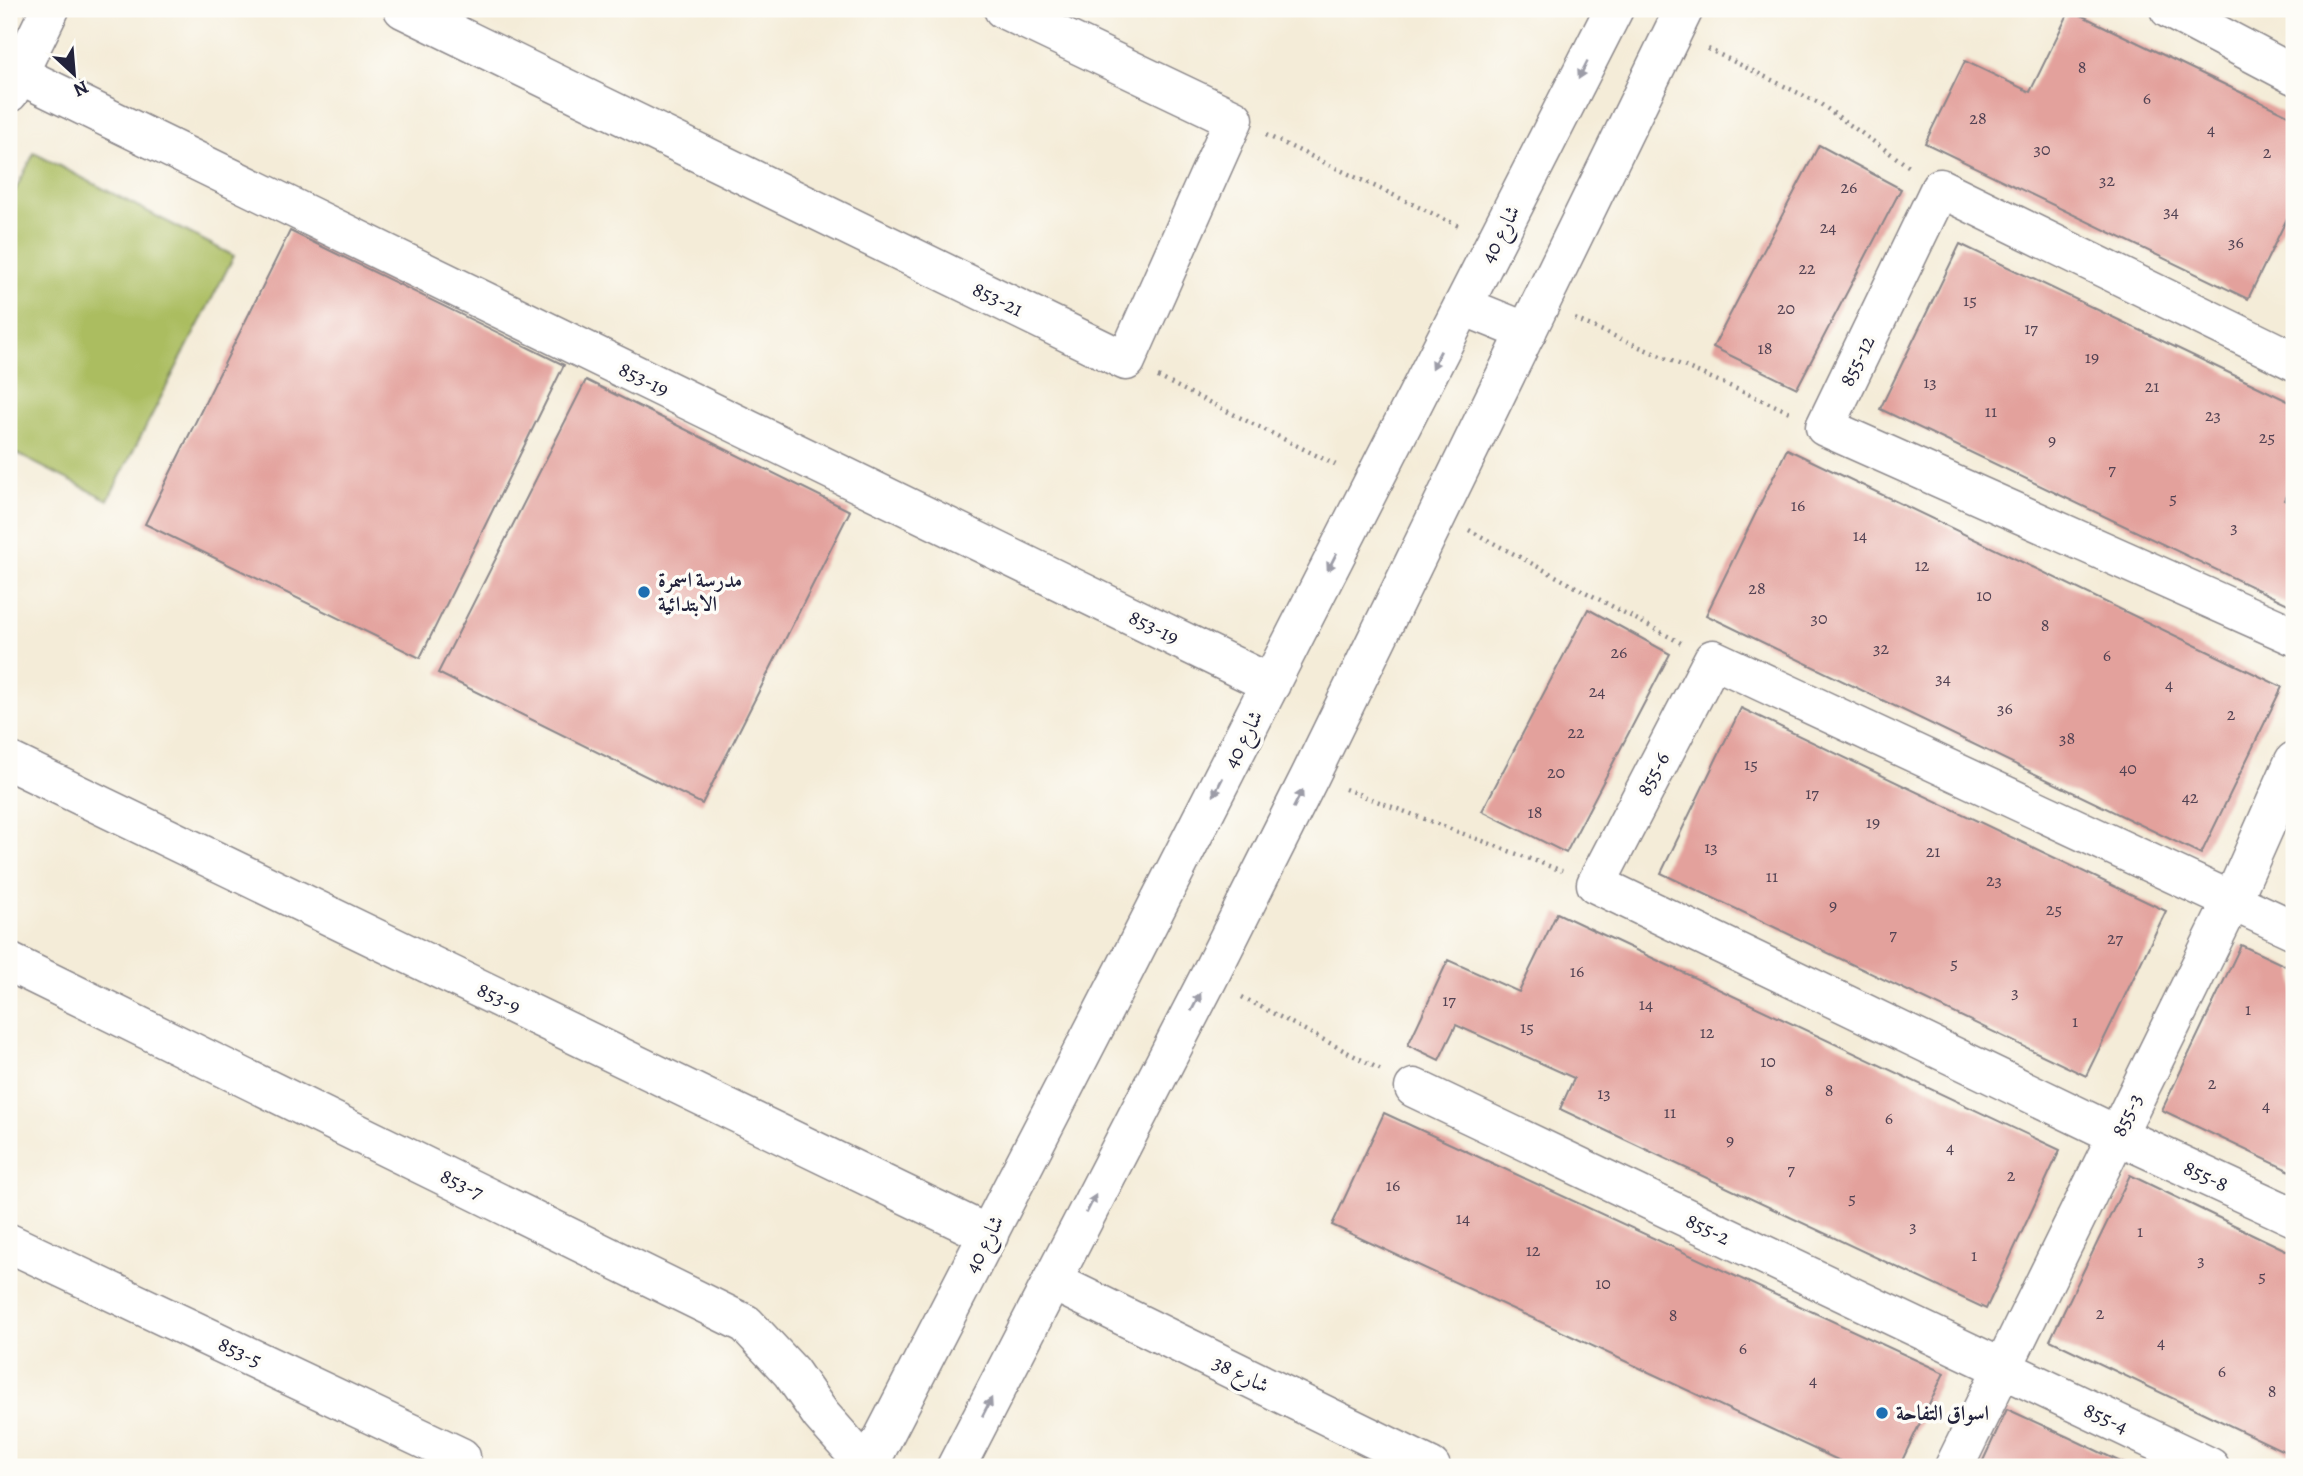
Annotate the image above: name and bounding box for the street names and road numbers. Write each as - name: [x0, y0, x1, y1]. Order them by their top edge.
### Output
- street label: شارع 40: [1474, 200, 1530, 270]
- street label: 853-21: [968, 275, 1028, 323]
- street label: 855-12: [1833, 331, 1881, 391]
- street label: 853-19: [614, 355, 674, 403]
- street label: 853-19: [1124, 603, 1184, 651]
- street label: شارع 40: [1217, 705, 1273, 775]
- street label: 855-6: [1630, 747, 1676, 801]
- street label: 853-9: [472, 975, 526, 1021]
- street label: 855-3: [2105, 1089, 2149, 1141]
- street label: 855-8: [2179, 1154, 2233, 1198]
- street label: 853-7: [436, 1162, 488, 1206]
- street label: 855-2: [1681, 1206, 1735, 1252]
- street label: شارع 40: [958, 1210, 1014, 1280]
- street label: 853-5: [214, 1330, 266, 1374]
- street label: شارع 38: [1206, 1348, 1274, 1403]
- street label: 855-4: [2079, 1396, 2133, 1440]

